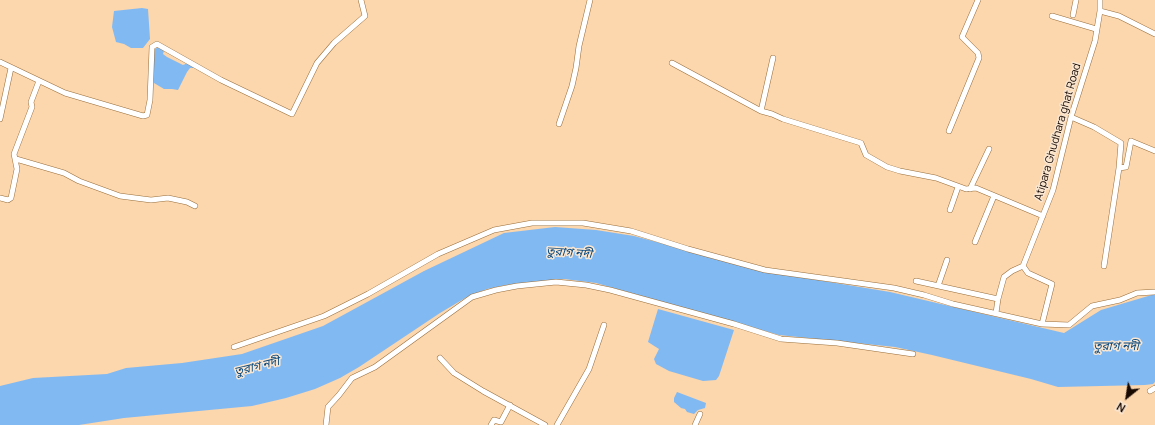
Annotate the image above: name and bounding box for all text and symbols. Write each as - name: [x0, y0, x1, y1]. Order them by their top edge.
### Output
- street label: Atipara Ghudhara ghat Road: [1032, 62, 1084, 202]
- water label: তুরাগ নদী: [546, 244, 592, 262]
- water label: তুরাগ নদী: [1093, 340, 1139, 354]
- water label: তুরাগ নদী: [233, 354, 281, 380]
- north arrow: [1107, 377, 1147, 417]
- text: N: [1114, 399, 1128, 416]

